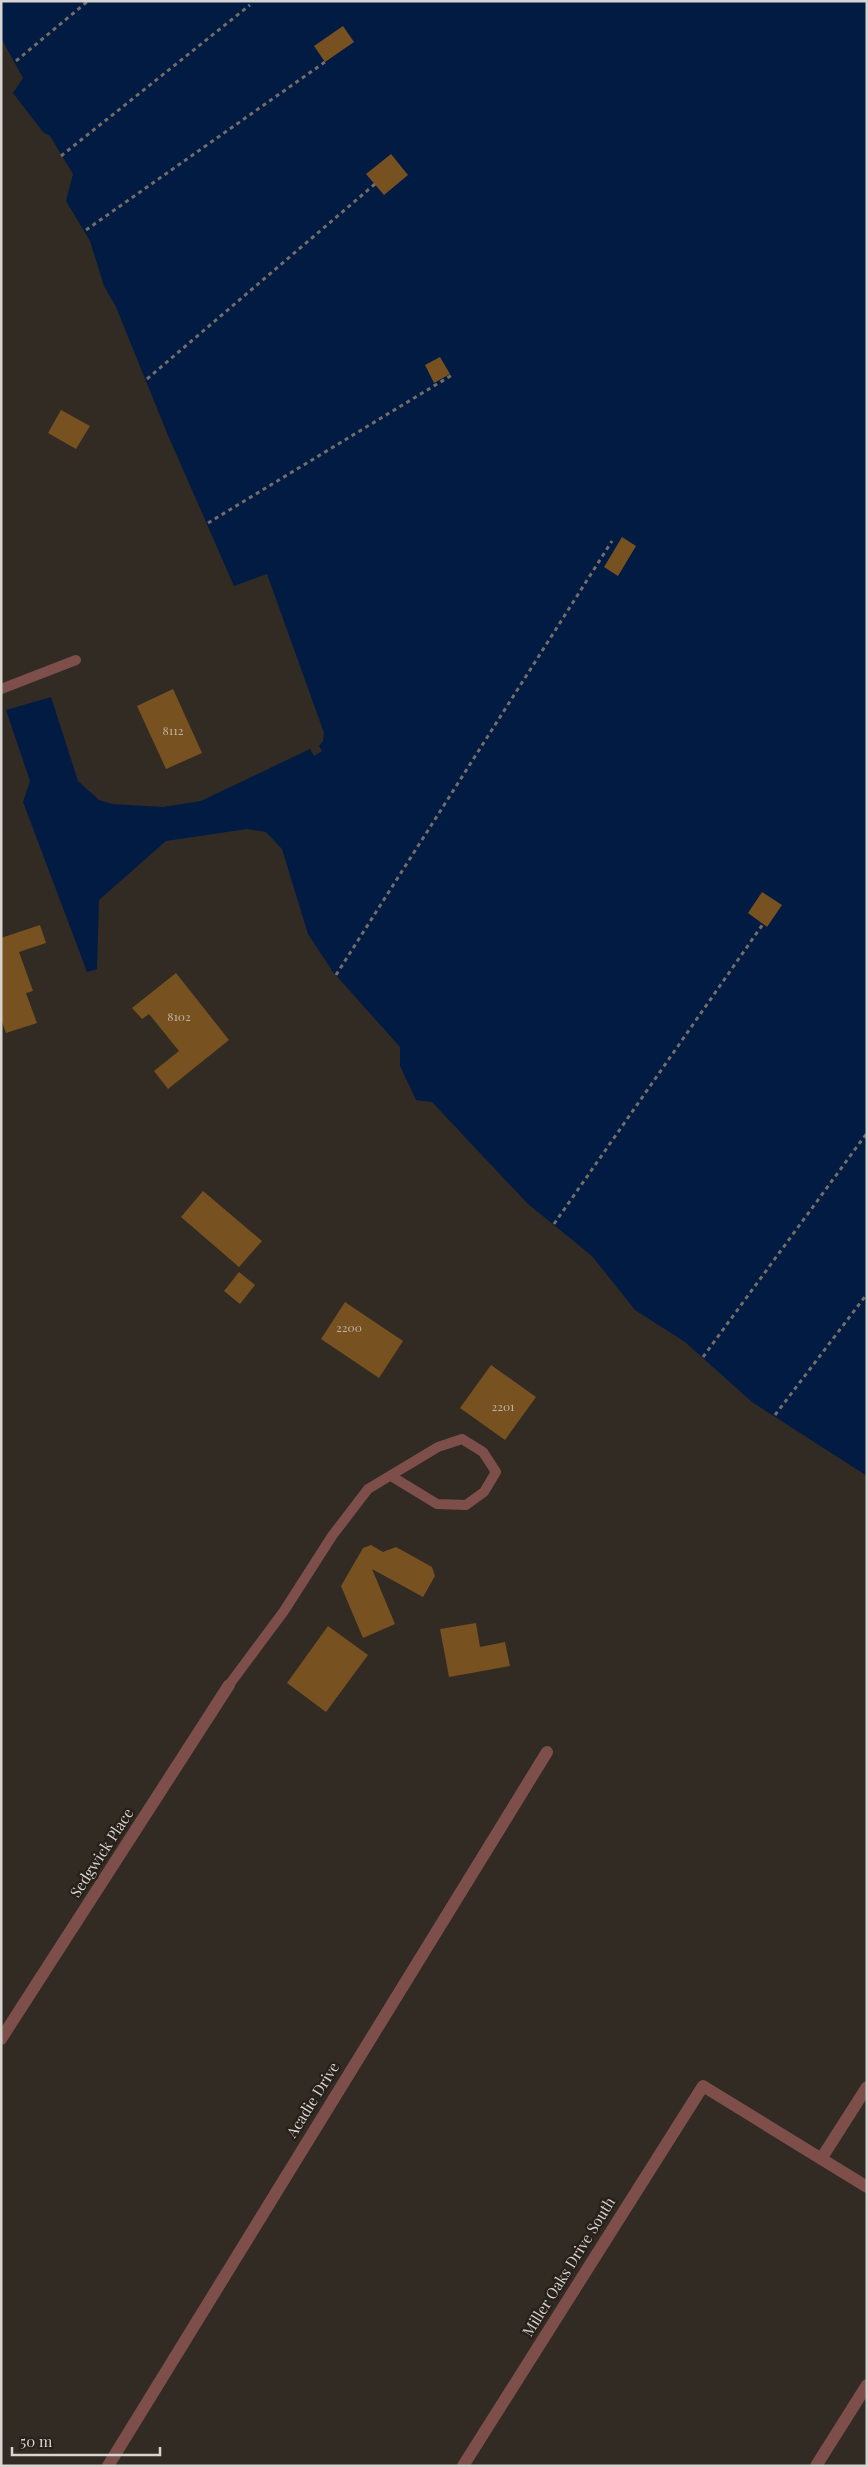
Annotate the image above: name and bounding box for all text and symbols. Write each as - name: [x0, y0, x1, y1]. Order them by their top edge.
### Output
- house number: 8112: [163, 722, 184, 738]
- house number: 8102: [167, 1008, 191, 1024]
- house number: 2200: [336, 1319, 362, 1335]
- house number: 2201: [491, 1398, 515, 1414]
- street label: Sedgwick Place: [65, 1804, 137, 1901]
- street label: Acadie Drive: [281, 2058, 343, 2142]
- street label: Miller Oaks Drive South: [517, 2193, 619, 2340]
- scale bar: [12, 2424, 160, 2456]
- text: 50 m: [20, 2431, 53, 2451]

